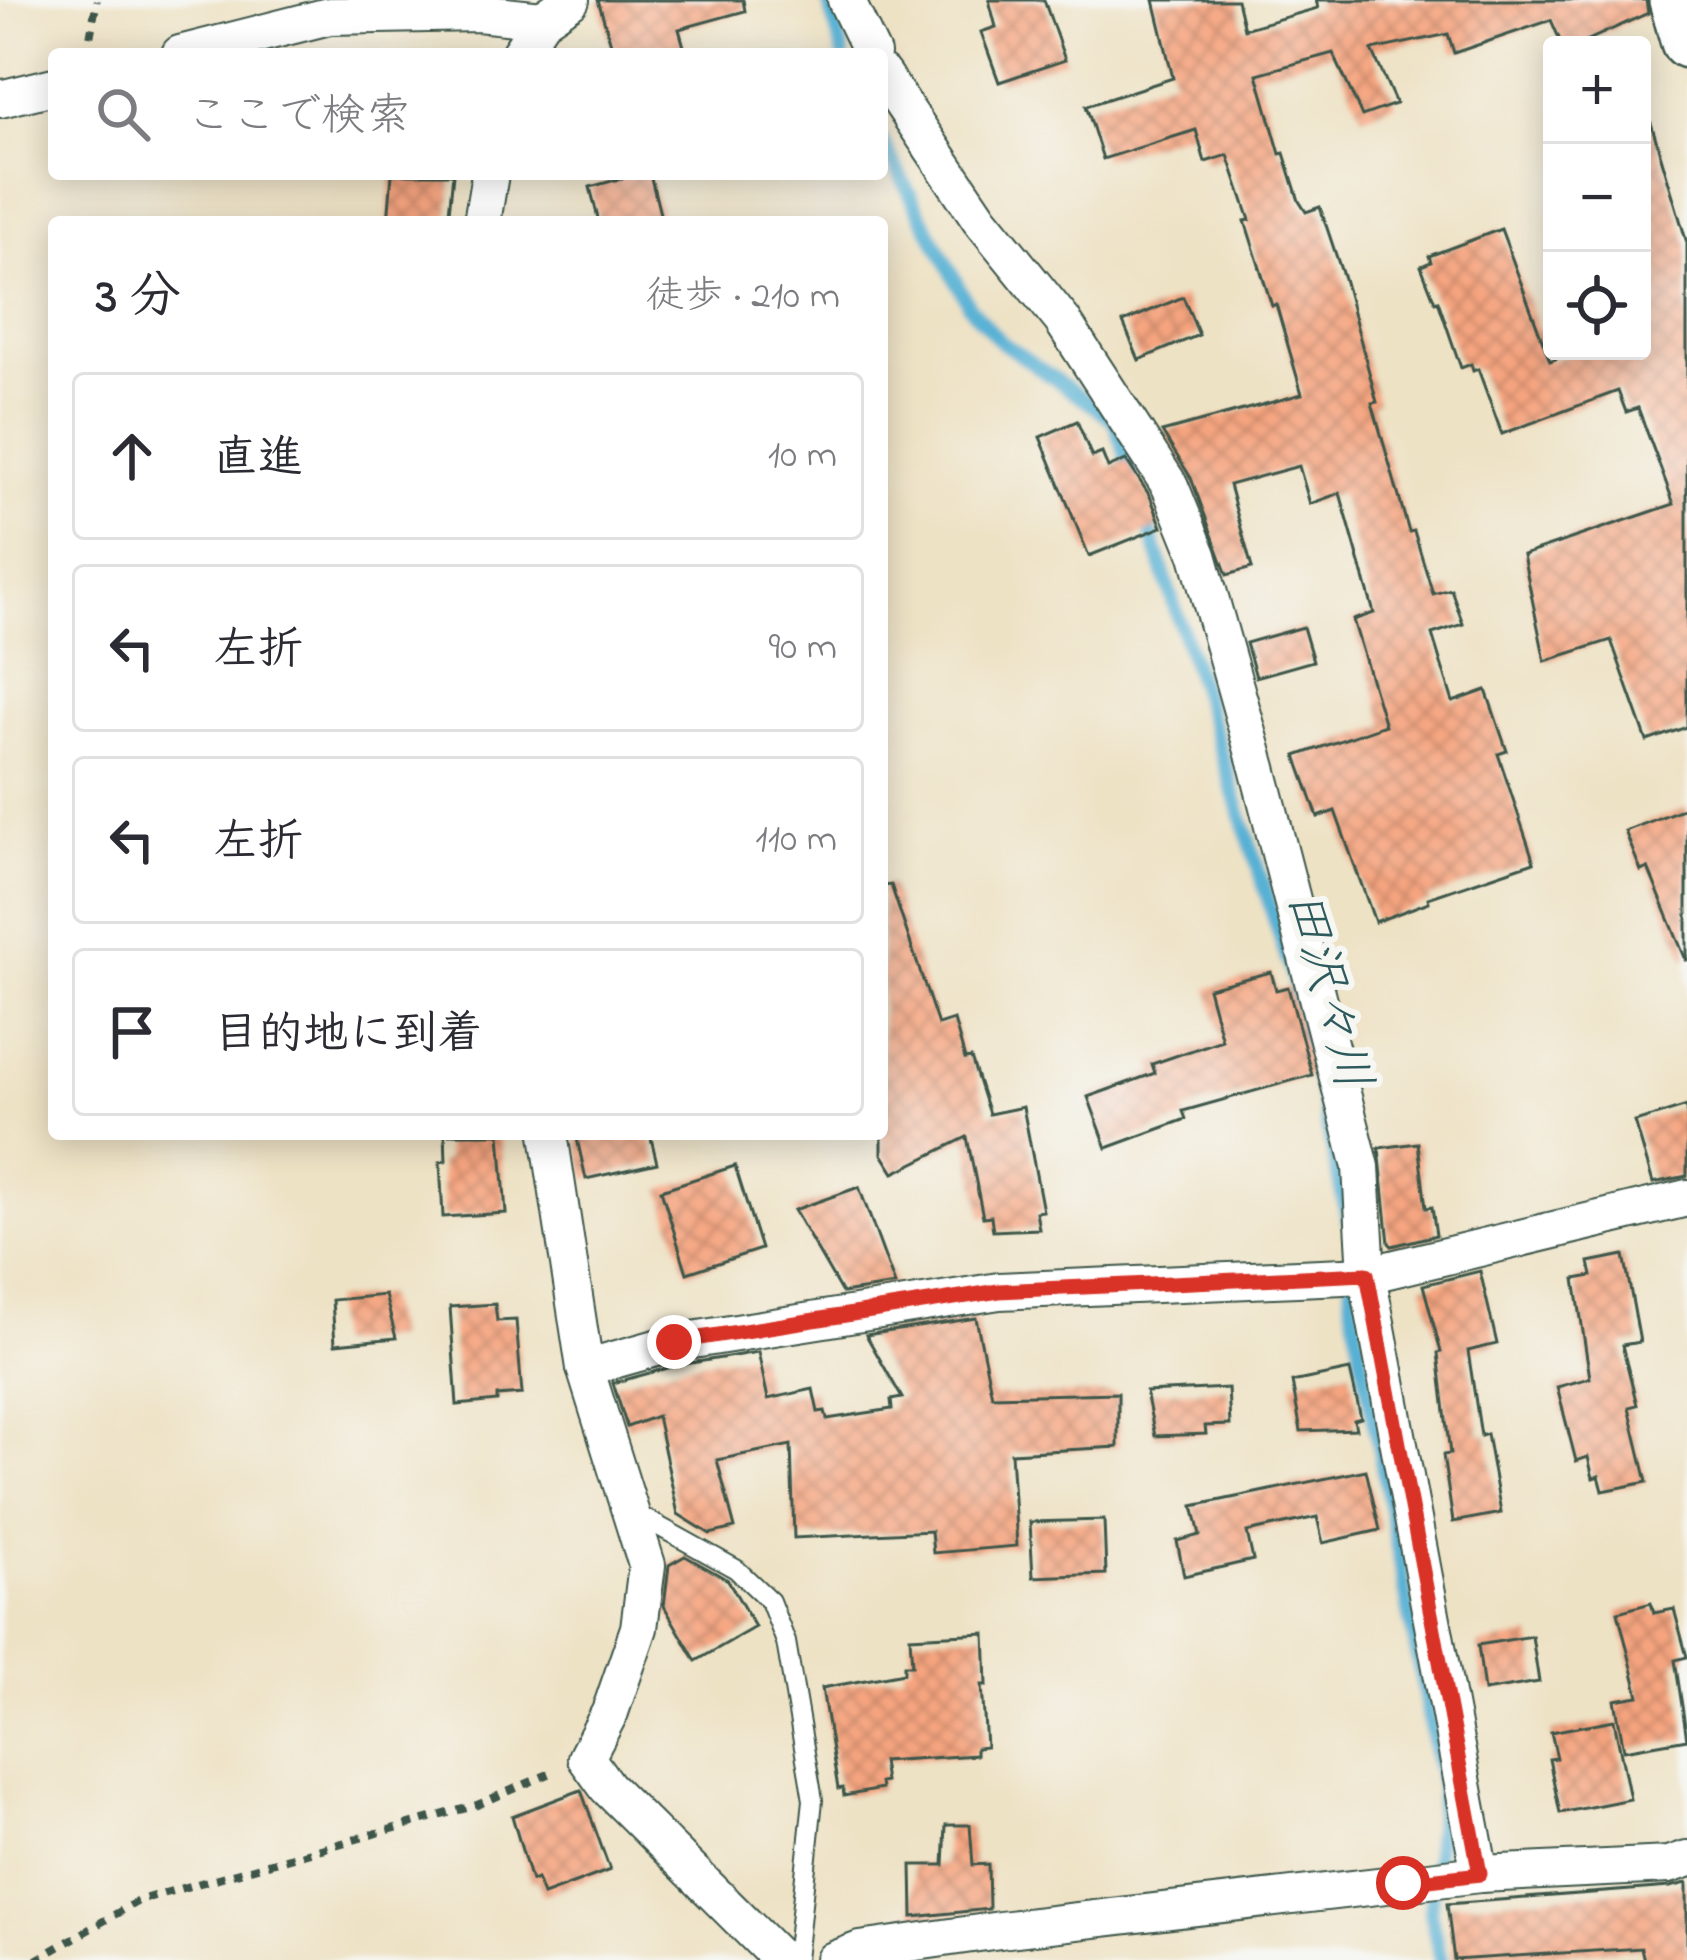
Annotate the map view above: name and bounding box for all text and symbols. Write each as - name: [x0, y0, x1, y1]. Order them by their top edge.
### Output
- map controls: [1543, 36, 1651, 360]
- button: +: [1543, 36, 1651, 144]
- search box: [48, 48, 888, 180]
- icon: search: [90, 81, 156, 147]
- text: ここで検索: [186, 85, 411, 151]
- button: −: [1543, 144, 1651, 252]
- button: locate: [1543, 252, 1651, 360]
- text: 3 分: [96, 261, 181, 336]
- text: 徒歩 · 210 m: [646, 269, 840, 326]
- icon: ahead: [99, 423, 165, 489]
- text: 直進: [213, 427, 303, 493]
- text: 10 m: [768, 428, 837, 485]
- icon: left: [99, 615, 165, 681]
- text: 左折: [213, 619, 303, 685]
- text: 90 m: [768, 620, 837, 677]
- icon: left: [99, 807, 165, 873]
- text: 左折: [213, 811, 303, 877]
- text: 110 m: [755, 812, 837, 869]
- water label: 田沢々川: [1263, 882, 1388, 1099]
- icon: arrive: [99, 999, 165, 1065]
- text: 目的地に到着: [213, 1003, 483, 1069]
- route end: [647, 1315, 701, 1369]
- route start: [1376, 1856, 1430, 1910]

